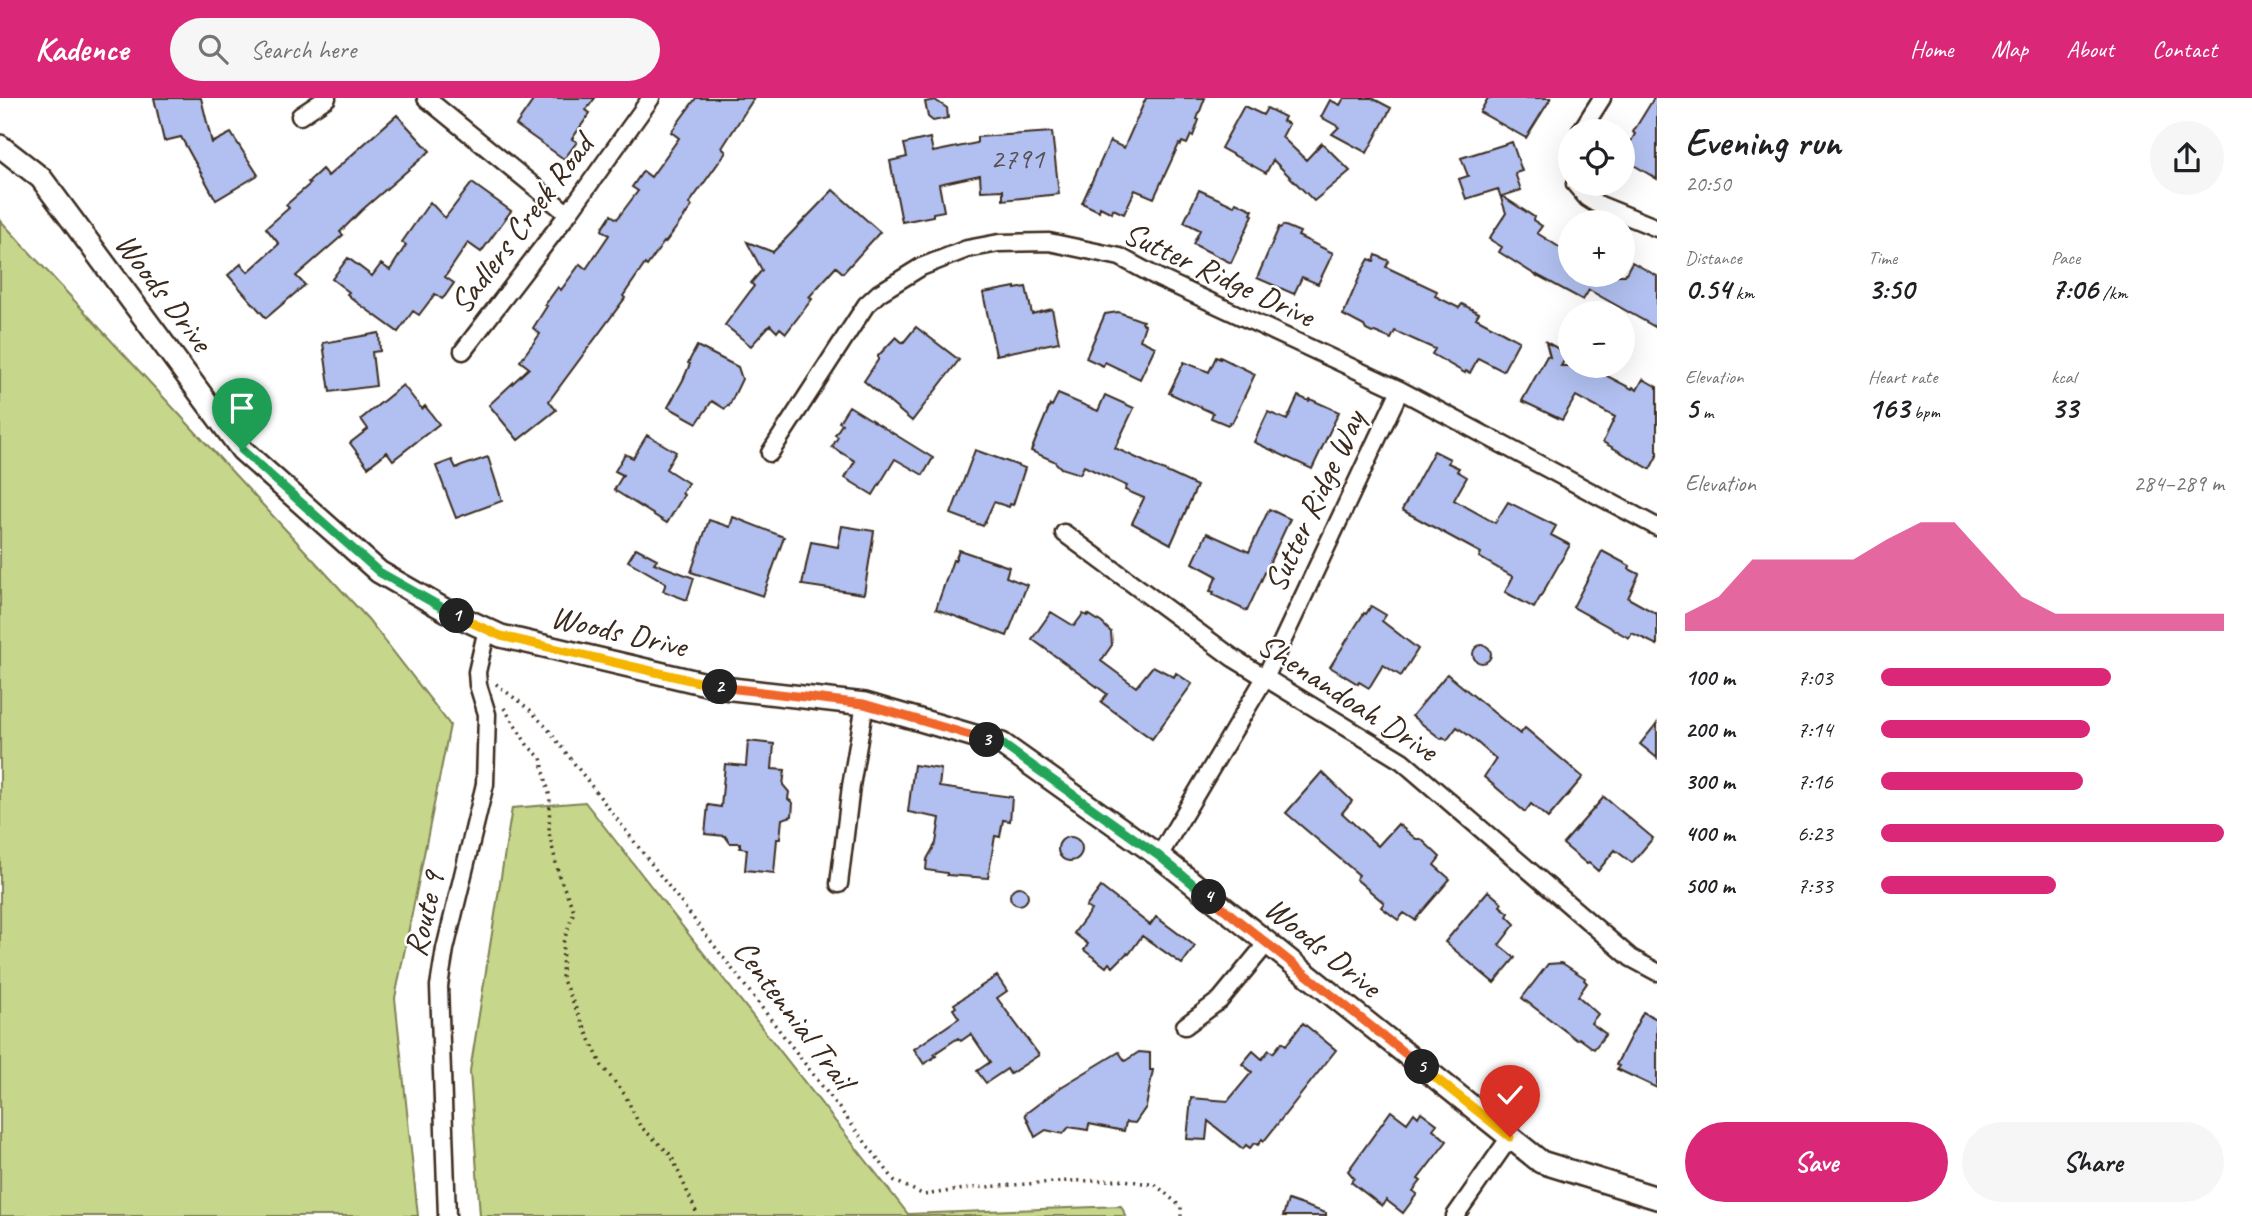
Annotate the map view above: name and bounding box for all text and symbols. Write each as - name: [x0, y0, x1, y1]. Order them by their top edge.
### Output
- search box: [170, 18, 660, 81]
- text: Kadence: [35, 28, 128, 70]
- icon: search: [194, 30, 232, 68]
- text: Search here: [250, 33, 356, 66]
- text: Home: [1910, 34, 1953, 64]
- text: Map: [1991, 34, 2028, 64]
- text: About: [2066, 34, 2114, 64]
- text: Contact: [2152, 34, 2217, 64]
- map controls: [1558, 119, 1635, 378]
- button: locate: [1558, 119, 1635, 196]
- text: Evening run: [1685, 119, 1841, 166]
- button: share: [2150, 121, 2224, 195]
- street label: Sadlers Creek Road: [440, 122, 605, 322]
- house number: 2791: [990, 139, 1046, 177]
- text: 20:50: [1685, 169, 1731, 198]
- button: +: [1558, 210, 1635, 287]
- street label: Sutter Ridge Drive: [1117, 211, 1323, 338]
- street label: Woods Drive: [106, 224, 224, 362]
- text: Distance: [1685, 246, 1742, 270]
- text: Time: [1868, 246, 1897, 270]
- text: Pace: [2051, 246, 2080, 270]
- text: 0.54: [1685, 270, 1731, 308]
- text: 3:50: [1868, 270, 1914, 308]
- text: 7:06: [2051, 270, 2098, 308]
- text: km: [1731, 281, 1754, 305]
- text: /km: [2098, 281, 2127, 305]
- button: −: [1558, 301, 1635, 378]
- text: Elevation: [1685, 365, 1743, 389]
- text: Heart rate: [1868, 365, 1937, 389]
- text: kcal: [2051, 365, 2076, 389]
- pin: [212, 378, 272, 450]
- icon: arrive: [223, 389, 261, 427]
- text: 5: [1685, 389, 1698, 427]
- text: 163: [1868, 389, 1909, 427]
- text: 33: [2051, 389, 2078, 427]
- text: m: [1698, 400, 1713, 424]
- text: bpm: [1909, 400, 1940, 424]
- street label: Sutter Ridge Way: [1254, 401, 1376, 598]
- text: Elevation: [1685, 469, 1756, 498]
- text: 284–289 m: [2133, 469, 2224, 498]
- street label: Woods Drive: [547, 595, 693, 667]
- pin: 1: [440, 598, 475, 634]
- text: 1: [452, 603, 461, 627]
- street label: Shenandoah Drive: [1250, 623, 1448, 772]
- text: 100 m: [1685, 663, 1735, 692]
- text: 7:03: [1797, 663, 1833, 692]
- pin: 2: [702, 670, 738, 704]
- text: 2: [715, 674, 724, 698]
- text: 200 m: [1685, 715, 1735, 744]
- text: 7:14: [1797, 715, 1833, 744]
- pin: 3: [970, 722, 1004, 758]
- text: 3: [982, 727, 991, 751]
- text: 300 m: [1685, 767, 1735, 796]
- text: 7:16: [1797, 767, 1833, 796]
- text: 400 m: [1685, 819, 1735, 848]
- text: 6:23: [1797, 819, 1833, 848]
- street label: Route 9: [394, 864, 455, 960]
- text: 500 m: [1685, 871, 1734, 900]
- text: 7:33: [1797, 871, 1833, 900]
- pin: 4: [1192, 880, 1226, 914]
- text: 4: [1204, 884, 1213, 908]
- street label: Woods Drive: [1256, 887, 1392, 1008]
- street label: Centennial Trail: [724, 931, 867, 1102]
- pin: 5: [1404, 1049, 1440, 1084]
- text: 5: [1417, 1054, 1426, 1078]
- pin: [1480, 1065, 1540, 1137]
- icon: check: [1491, 1076, 1529, 1114]
- button: Save: [1685, 1122, 1948, 1202]
- button: Share: [1962, 1122, 2224, 1202]

